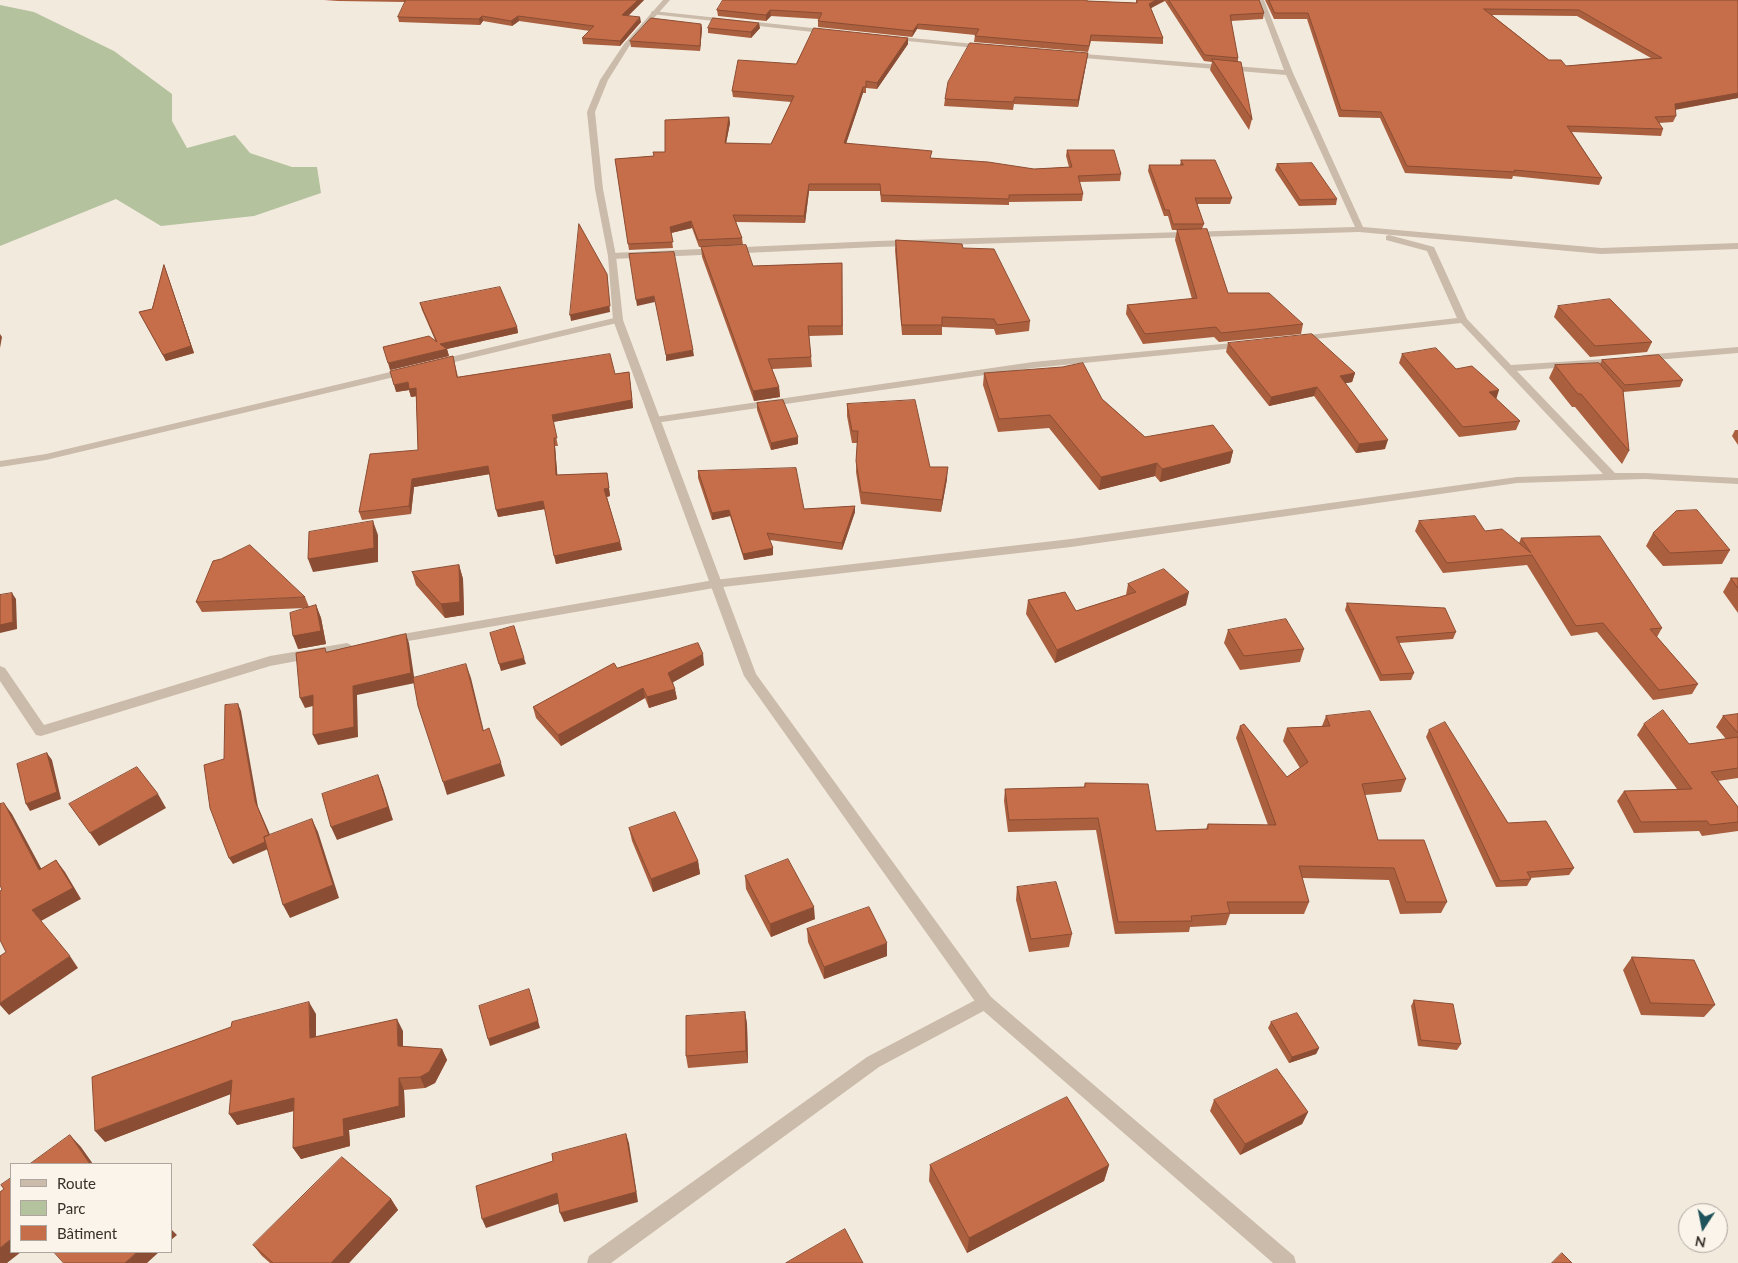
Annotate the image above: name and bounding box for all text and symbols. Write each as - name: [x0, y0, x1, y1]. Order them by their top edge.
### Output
- legend: [10, 1163, 172, 1253]
- text: Route: [57, 1174, 96, 1192]
- text: Parc: [57, 1199, 86, 1217]
- north arrow: [1678, 1203, 1728, 1253]
- text: Bâtiment: [57, 1224, 117, 1242]
- text: N: [1693, 1233, 1707, 1252]

